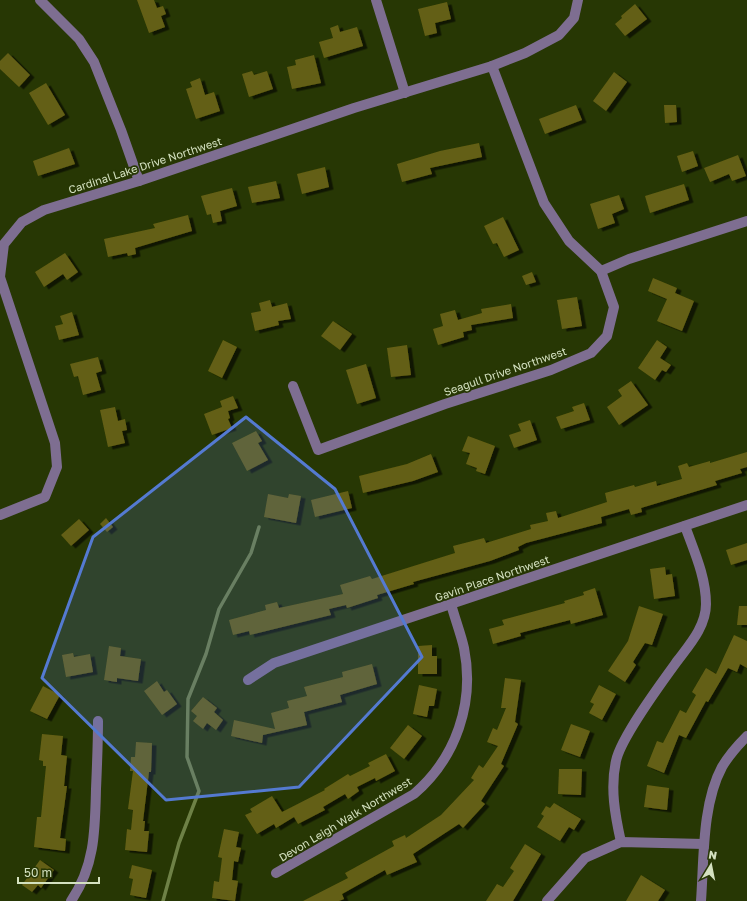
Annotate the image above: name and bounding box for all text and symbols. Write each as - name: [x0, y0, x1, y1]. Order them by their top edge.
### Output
- street label: Cardinal Lake Drive Northwest: [67, 134, 223, 196]
- street label: Seagull Drive Northwest: [442, 344, 568, 398]
- street label: Gavin Place Northwest: [433, 552, 551, 604]
- street label: Devon Leigh Walk Northwest: [276, 774, 414, 864]
- north arrow: [691, 845, 731, 885]
- text: N: [708, 848, 718, 862]
- scale bar: [18, 859, 99, 885]
- text: 50 m: [24, 865, 52, 880]

